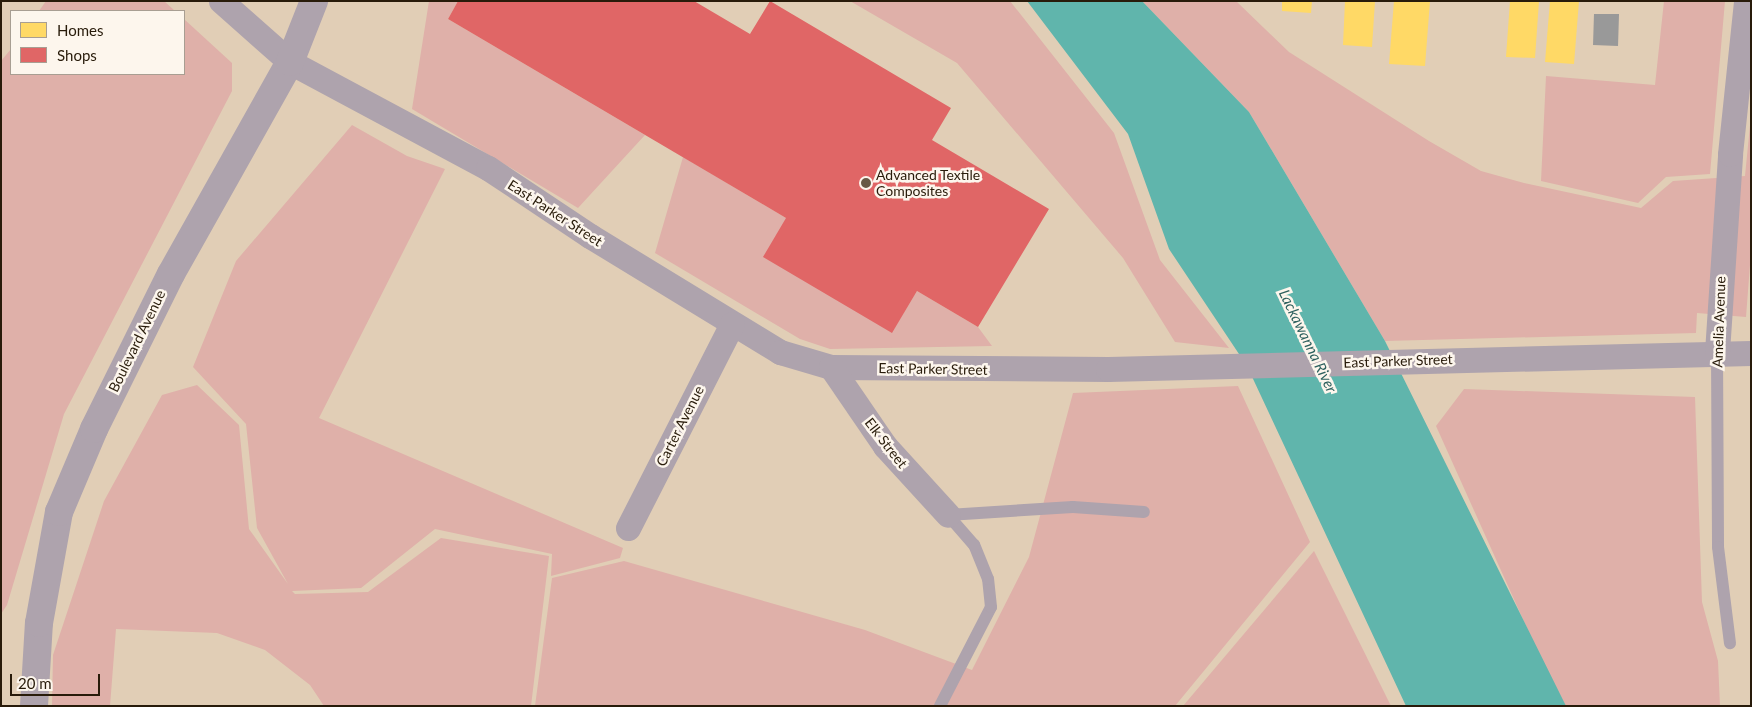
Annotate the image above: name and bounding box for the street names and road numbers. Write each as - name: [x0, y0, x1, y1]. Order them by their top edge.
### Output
- street label: East Parker Street: [505, 176, 605, 250]
- street label: Amelia Avenue: [1709, 276, 1729, 368]
- street label: Boulevard Avenue: [105, 287, 169, 395]
- street label: East Parker Street: [1343, 351, 1453, 371]
- street label: East Parker Street: [878, 360, 988, 378]
- street label: Carter Avenue: [652, 383, 708, 469]
- street label: Elk Street: [861, 415, 911, 471]

